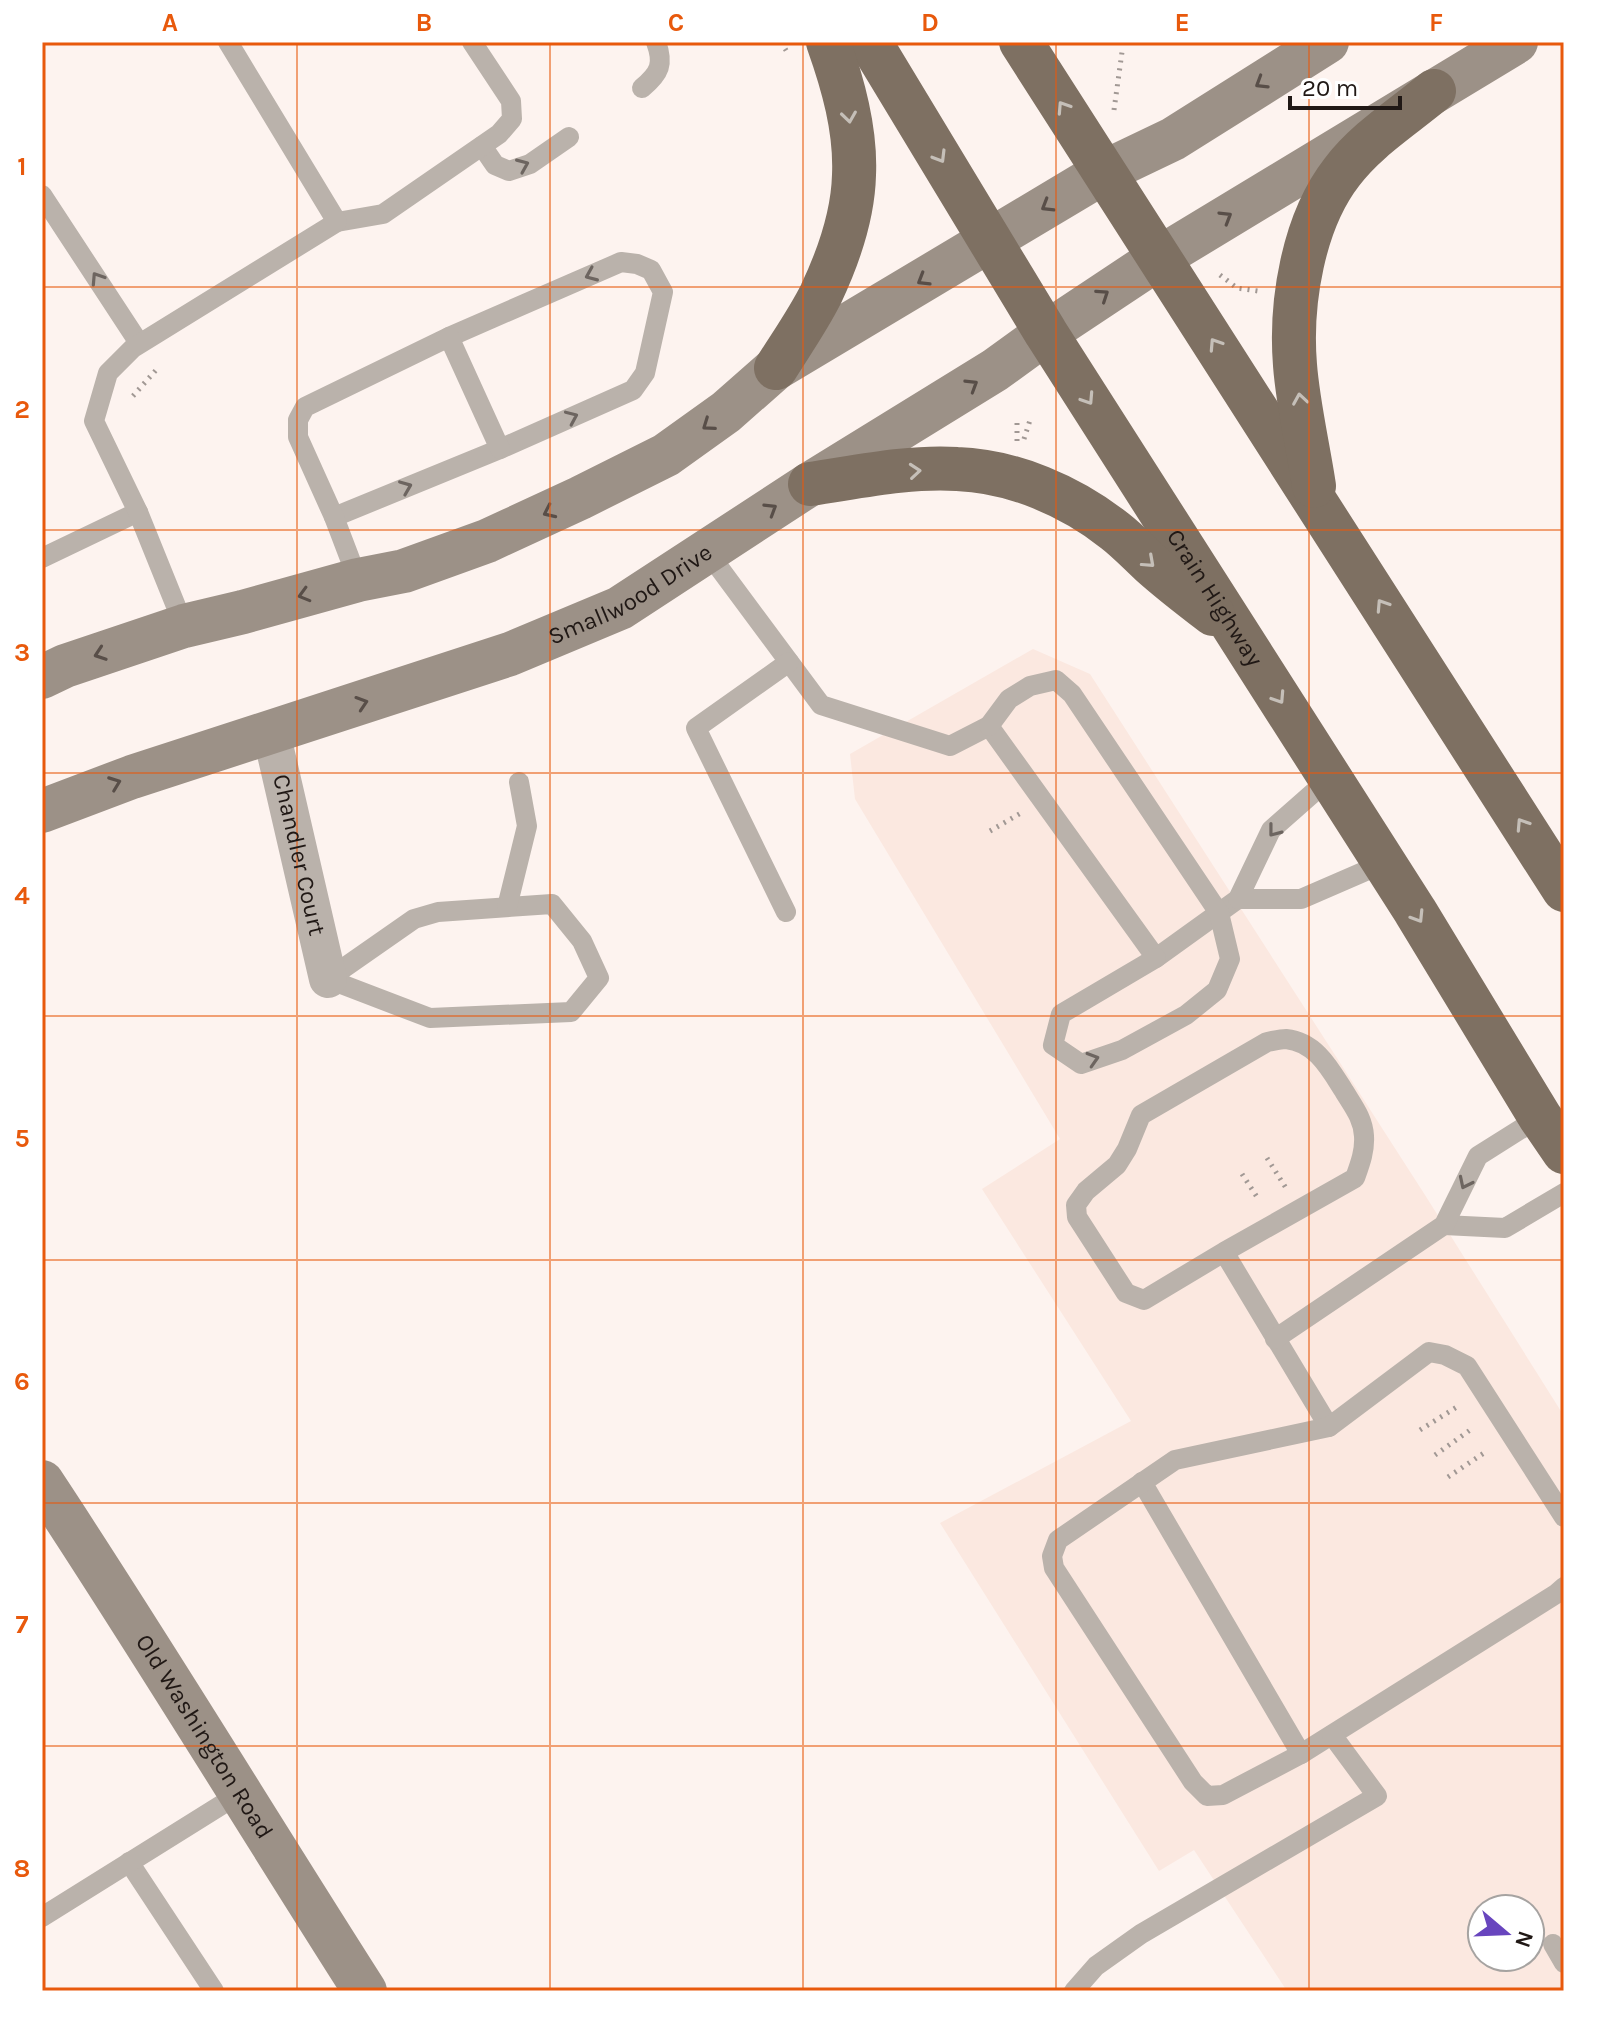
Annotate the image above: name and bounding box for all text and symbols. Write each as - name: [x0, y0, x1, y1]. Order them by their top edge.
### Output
- text: A: [162, 7, 178, 38]
- text: B: [416, 7, 432, 38]
- text: C: [668, 7, 684, 38]
- text: D: [921, 7, 939, 38]
- text: E: [1174, 7, 1190, 38]
- text: F: [1429, 7, 1443, 38]
- scale bar: [1290, 60, 1400, 110]
- one-way arrow: [1255, 74, 1270, 89]
- text: 20 m: [1302, 74, 1358, 102]
- one-way arrow: [1057, 101, 1072, 116]
- one-way arrow: [840, 110, 857, 124]
- one-way arrow: [930, 148, 945, 163]
- text: 1: [17, 151, 27, 182]
- one-way arrow: [515, 159, 529, 175]
- one-way arrow: [1041, 196, 1056, 212]
- one-way arrow: [1217, 211, 1232, 227]
- one-way arrow: [585, 266, 599, 282]
- one-way arrow: [917, 270, 932, 286]
- one-way arrow: [91, 272, 106, 287]
- one-way arrow: [1094, 290, 1108, 305]
- one-way arrow: [1209, 338, 1224, 353]
- one-way arrow: [963, 379, 978, 394]
- one-way arrow: [1079, 390, 1094, 404]
- one-way arrow: [1292, 392, 1309, 406]
- text: 2: [14, 394, 30, 425]
- one-way arrow: [563, 411, 578, 427]
- one-way arrow: [702, 415, 716, 430]
- one-way arrow: [909, 463, 922, 480]
- one-way arrow: [398, 481, 412, 497]
- one-way arrow: [543, 502, 558, 518]
- one-way arrow: [762, 503, 777, 518]
- street label: Crain Highway: [1161, 524, 1269, 671]
- street label: Smallwood Drive: [544, 538, 717, 650]
- one-way arrow: [1139, 552, 1154, 566]
- one-way arrow: [297, 585, 311, 602]
- one-way arrow: [1376, 599, 1391, 614]
- text: 3: [14, 637, 30, 668]
- one-way arrow: [94, 644, 108, 661]
- one-way arrow: [1269, 689, 1284, 704]
- one-way arrow: [355, 696, 368, 712]
- street label: Chandler Court: [267, 771, 331, 938]
- one-way arrow: [107, 776, 121, 793]
- one-way arrow: [1516, 818, 1531, 833]
- one-way arrow: [1269, 822, 1283, 837]
- text: 4: [14, 880, 30, 911]
- one-way arrow: [1409, 908, 1424, 923]
- one-way arrow: [1086, 1052, 1099, 1069]
- text: 5: [14, 1123, 30, 1154]
- one-way arrow: [1459, 1174, 1475, 1189]
- text: 6: [14, 1366, 30, 1397]
- text: 7: [16, 1609, 29, 1640]
- street label: Old Washington Road: [130, 1629, 279, 1844]
- text: 8: [14, 1853, 30, 1884]
- north arrow: [1466, 1893, 1546, 1973]
- text: N: [1509, 1927, 1539, 1951]

